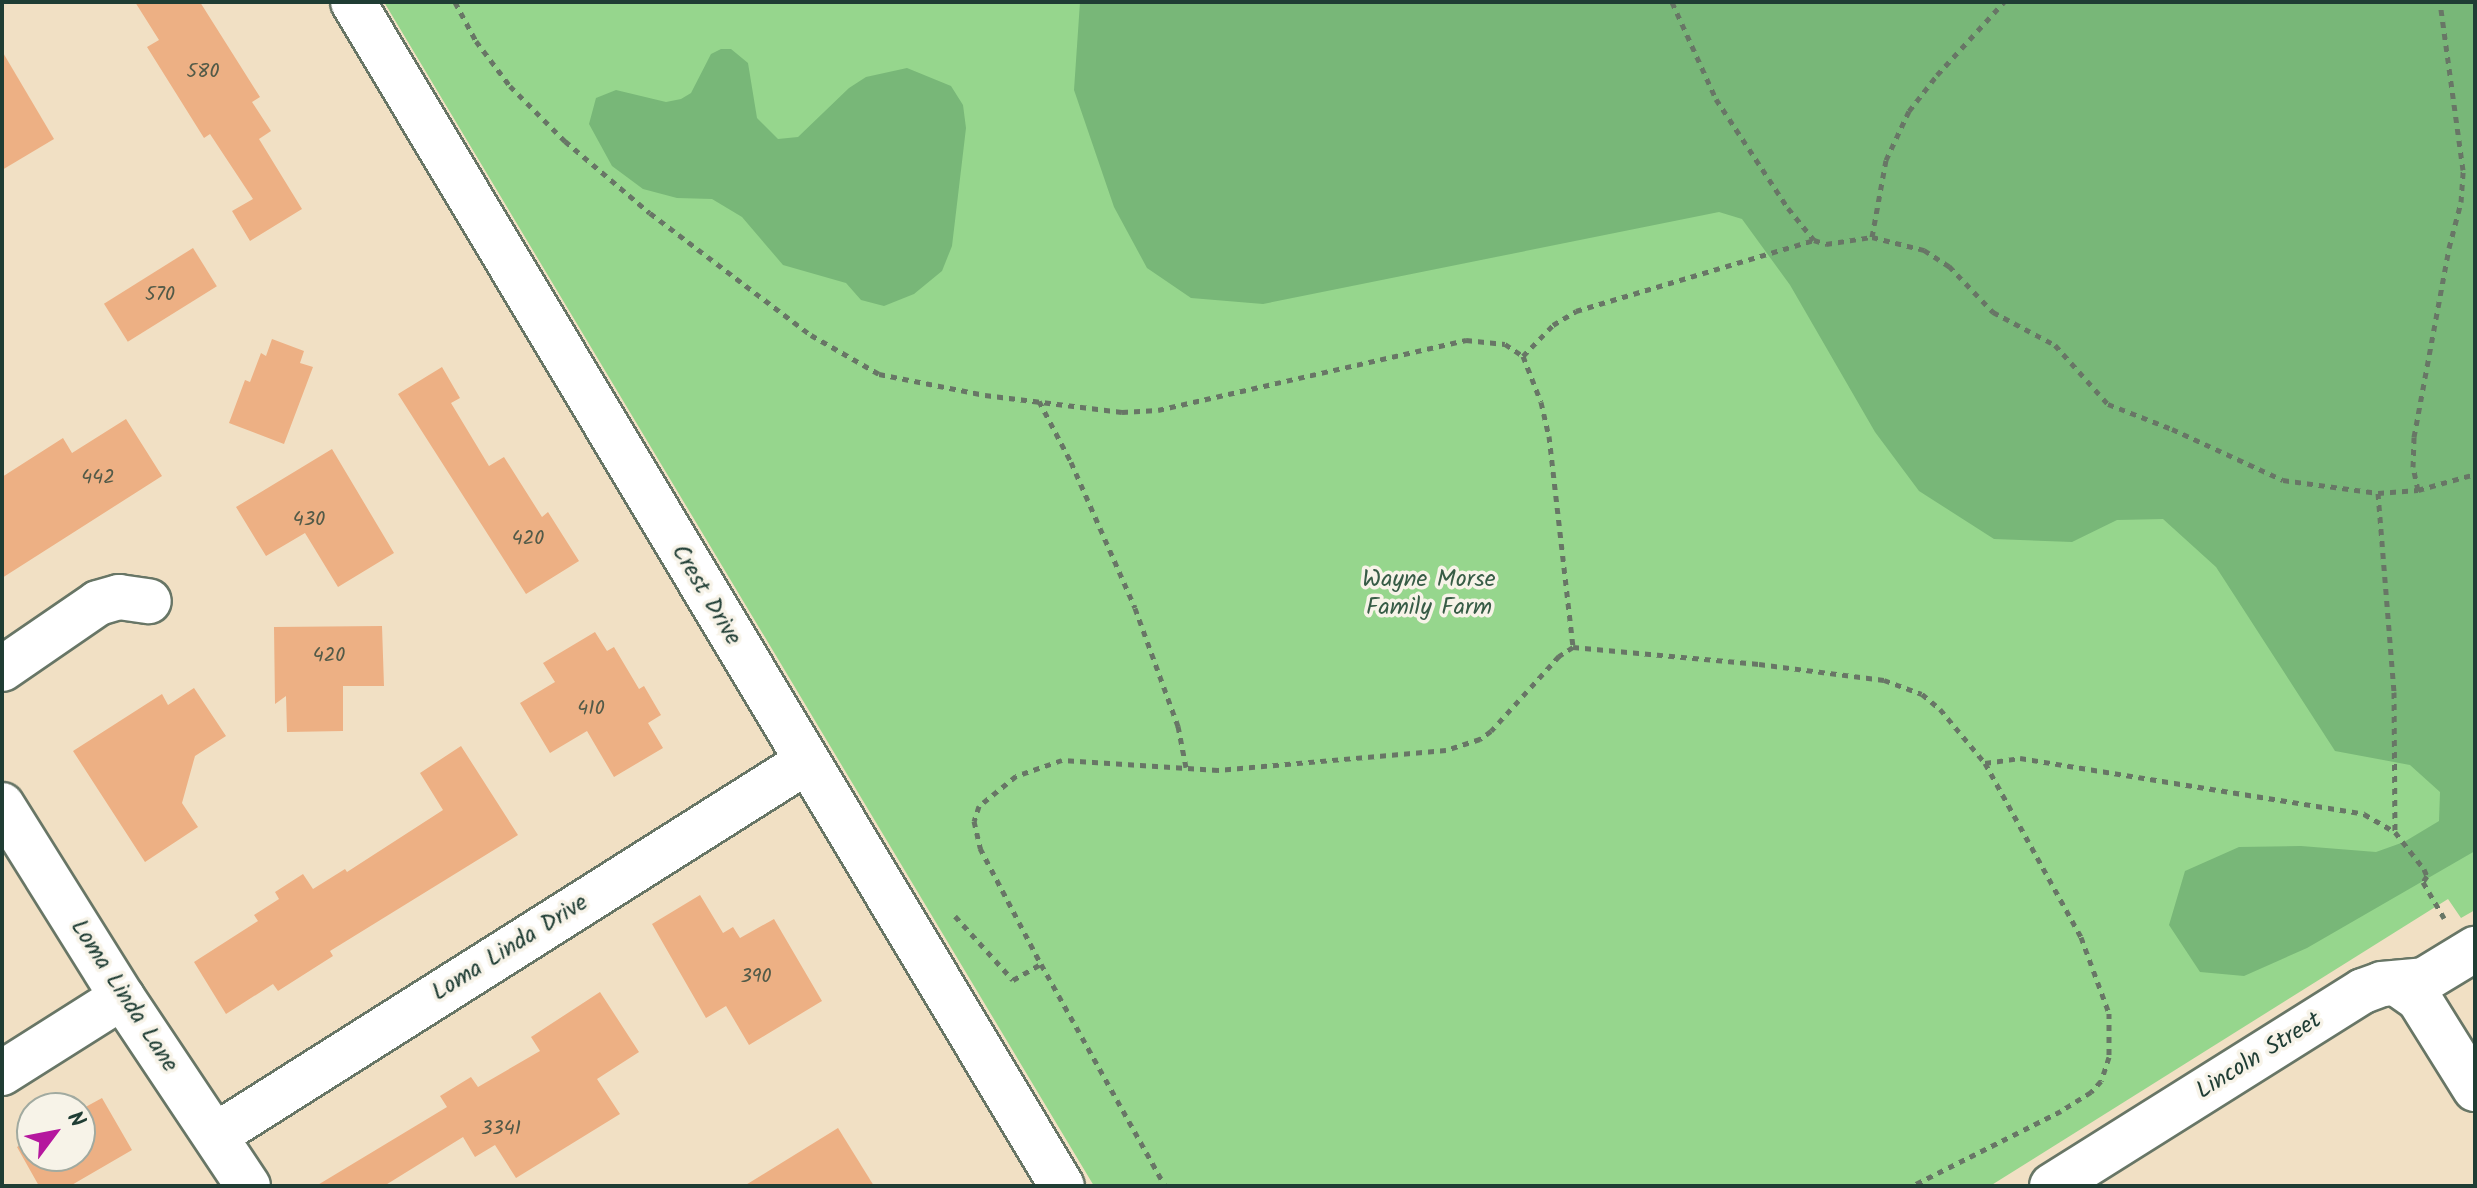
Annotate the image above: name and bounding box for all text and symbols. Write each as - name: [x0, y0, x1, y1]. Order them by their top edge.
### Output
- house number: 580: [187, 60, 219, 84]
- house number: 570: [145, 283, 175, 307]
- house number: 442: [81, 466, 115, 490]
- house number: 430: [293, 508, 325, 532]
- house number: 420: [512, 527, 544, 551]
- street label: Crest Drive: [665, 539, 747, 651]
- park label: Wayne Morse Family Farm: [1362, 566, 1496, 622]
- house number: 420: [313, 644, 345, 668]
- house number: 410: [577, 697, 605, 721]
- street label: Loma Linda Drive: [427, 888, 593, 1008]
- street label: Loma Linda Lane: [64, 914, 184, 1078]
- house number: 390: [740, 965, 772, 989]
- street label: Lincoln Street: [2191, 1006, 2327, 1106]
- north arrow: [16, 1092, 96, 1172]
- text: N: [57, 1105, 94, 1135]
- house number: 3341: [481, 1117, 521, 1141]

